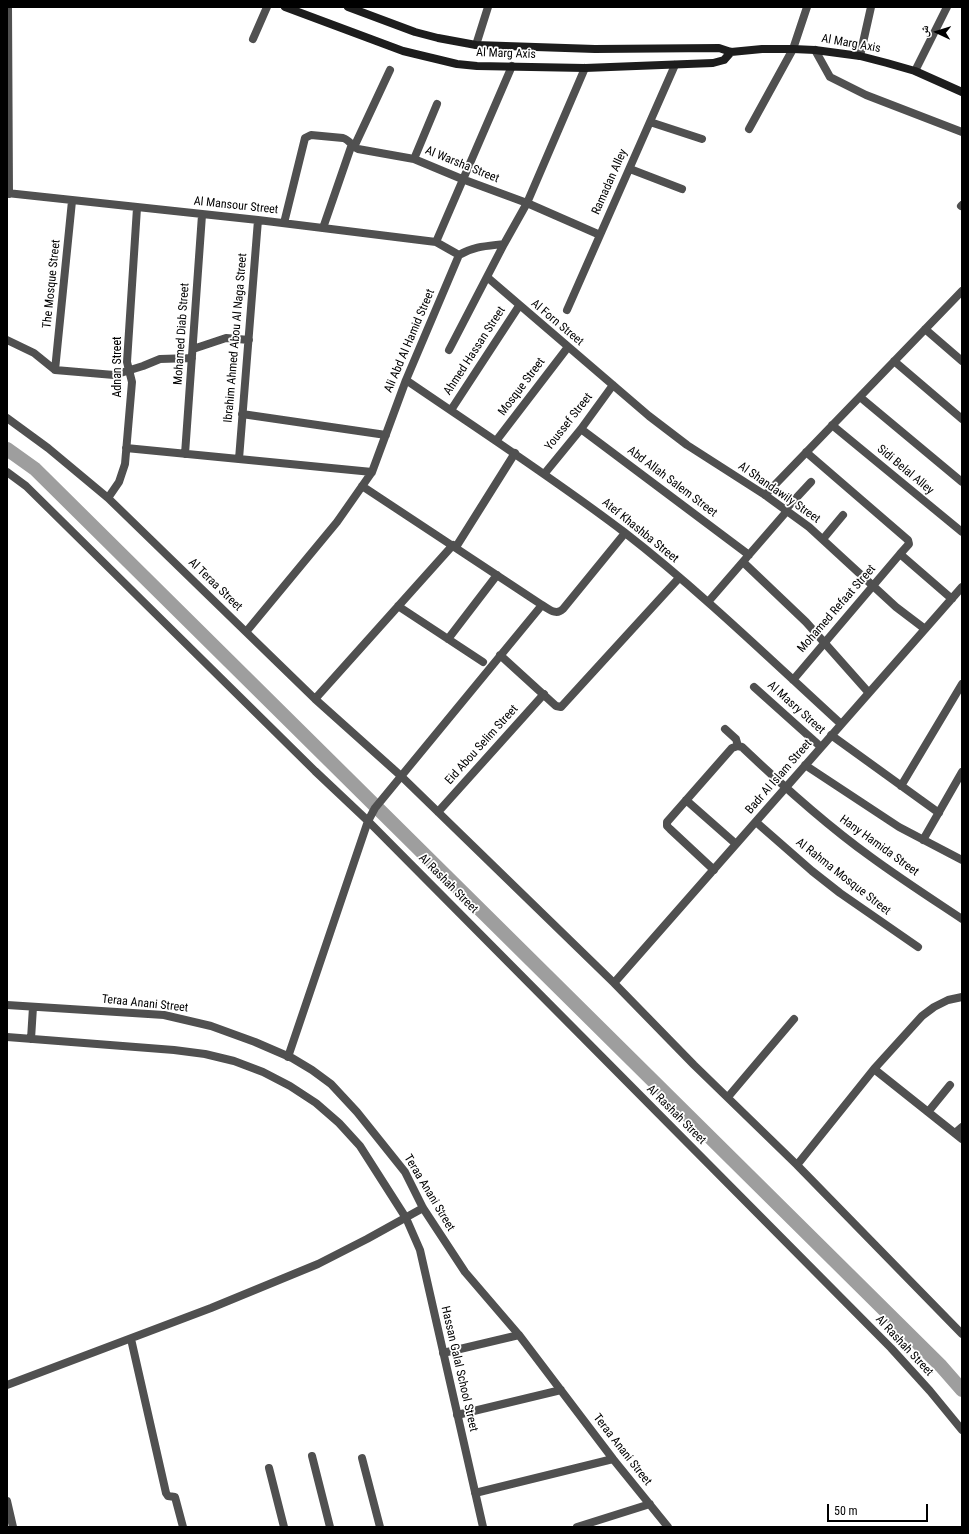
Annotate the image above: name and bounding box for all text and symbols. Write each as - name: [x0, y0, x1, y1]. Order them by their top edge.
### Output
- north arrow: [917, 12, 957, 52]
- text: ش: [918, 25, 931, 37]
- street label: Al Marg Axis: [820, 32, 882, 56]
- street label: Al Marg Axis: [476, 46, 536, 62]
- street label: Al Warsha Street: [423, 144, 501, 186]
- street label: Ramadan Alley: [589, 147, 631, 217]
- street label: Al Mansour Street: [193, 194, 279, 218]
- street label: The Mosque Street: [40, 239, 64, 329]
- street label: Ibrahim Ahmed Abou Al Naga Street: [221, 253, 251, 423]
- street label: Mohamed Diab Street: [171, 283, 193, 385]
- street label: Ali Abd Al Hamid Street: [382, 287, 438, 395]
- street label: Al Forn Street: [528, 297, 586, 349]
- street label: Ahmed Hassan Street: [441, 304, 509, 398]
- street label: Adnan Street: [111, 336, 125, 398]
- street label: Mosque Street: [496, 355, 548, 419]
- street label: Youssef Street: [542, 390, 596, 454]
- street label: Sidi Belal Alley: [874, 442, 936, 498]
- street label: Abd Allah Salem Street: [624, 444, 720, 520]
- street label: Al Shandawily Street: [735, 459, 823, 527]
- street label: Atef Khashba Street: [599, 496, 681, 566]
- street label: Al Teraa Street: [185, 556, 245, 614]
- street label: Mohamed Refaat Street: [795, 562, 879, 656]
- street label: Al Masry Street: [764, 678, 828, 738]
- street label: Eid Abou Selim Street: [442, 702, 522, 788]
- street label: Badr Al Islam Street: [743, 737, 815, 817]
- street label: Hany Hamida Street: [837, 812, 921, 880]
- street label: Al Rahma Mosque Street: [793, 835, 893, 919]
- street label: Al Rashah Street: [415, 851, 481, 917]
- street label: Teraa Anani Street: [101, 992, 189, 1016]
- street label: Al Rashah Street: [643, 1082, 709, 1148]
- street label: Teraa Anani Street: [400, 1152, 458, 1234]
- street label: Hassan Galal School Street: [438, 1305, 480, 1433]
- street label: Al Rashah Street: [872, 1312, 936, 1380]
- street label: Teraa Anani Street: [590, 1411, 654, 1489]
- scale bar: [829, 1496, 930, 1522]
- text: 50 m: [834, 1504, 858, 1518]

